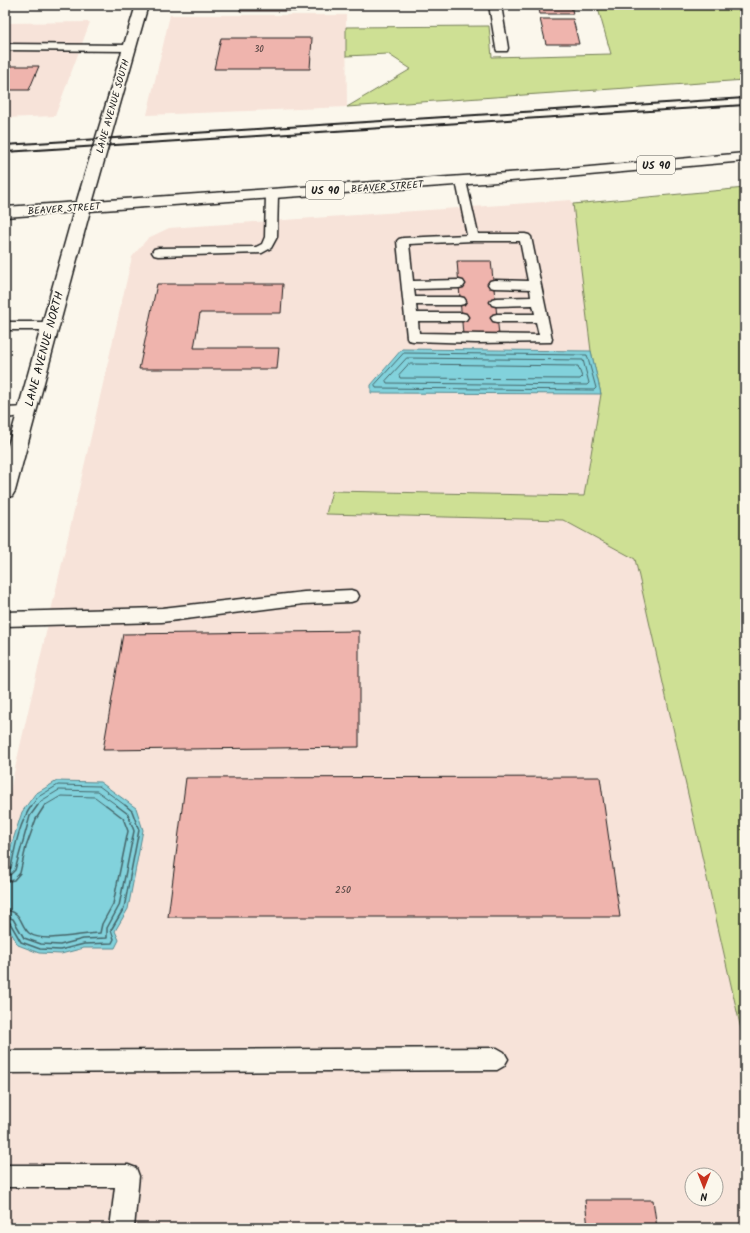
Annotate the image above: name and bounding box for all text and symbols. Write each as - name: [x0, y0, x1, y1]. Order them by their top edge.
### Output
- house number: 30: [254, 42, 264, 57]
- street label: LANE AVENUE SOUTH: [92, 57, 134, 155]
- road number: US 90: [637, 156, 675, 174]
- street label: BEAVER STREET: [350, 176, 426, 198]
- road number: US 90: [306, 181, 344, 199]
- street label: BEAVER STREET: [27, 198, 103, 220]
- street label: LANE AVENUE NORTH: [20, 289, 69, 409]
- house number: 250: [335, 882, 351, 898]
- north arrow: [684, 1167, 724, 1207]
- text: N: [700, 1187, 707, 1205]

